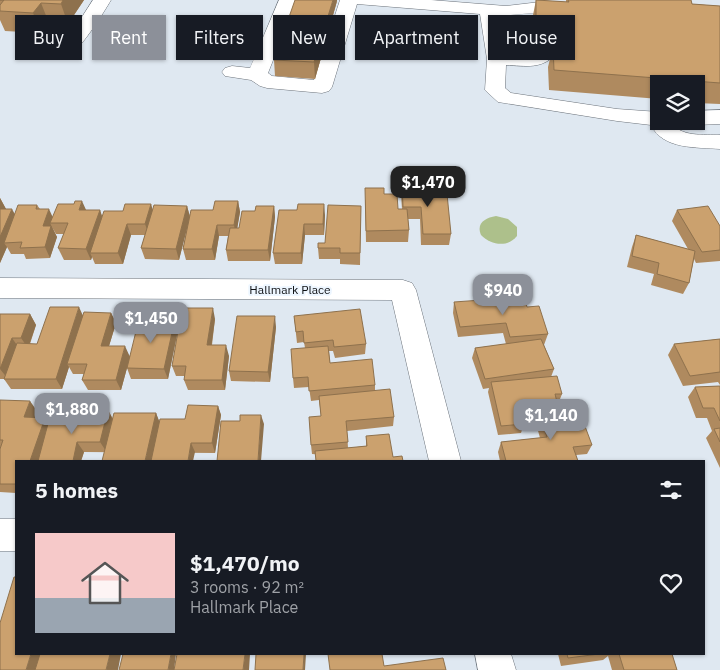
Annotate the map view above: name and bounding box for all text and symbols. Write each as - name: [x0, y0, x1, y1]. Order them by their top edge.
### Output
- chip: Buy: [15, 15, 82, 60]
- chip: Rent: [92, 15, 166, 60]
- chip: Filters: [176, 15, 263, 60]
- chip: New: [273, 15, 345, 60]
- chip: Apartment: [355, 15, 478, 60]
- chip: House: [488, 15, 575, 60]
- map controls: [650, 75, 705, 130]
- button: layers: [650, 75, 705, 130]
- pin: $1,470: [387, 166, 469, 208]
- text: $1,470: [402, 172, 454, 192]
- pin: $940: [473, 274, 533, 316]
- text: $940: [484, 280, 522, 300]
- street label: Hallmark Place: [249, 282, 331, 297]
- pin: $1,450: [110, 302, 192, 344]
- text: $1,450: [125, 308, 177, 328]
- pin: $1,880: [31, 392, 113, 435]
- pin: $1,140: [510, 398, 592, 441]
- text: $1,880: [46, 399, 98, 419]
- text: $1,140: [525, 405, 577, 425]
- text: 5 homes: [35, 476, 118, 504]
- icon: filters: [657, 476, 685, 504]
- text: $1,470/mo: [190, 549, 300, 577]
- icon: home: [75, 553, 135, 613]
- icon: heart: [657, 569, 685, 597]
- text: 3 rooms · 92 m²: [190, 577, 304, 597]
- text: Hallmark Place: [190, 597, 298, 617]

